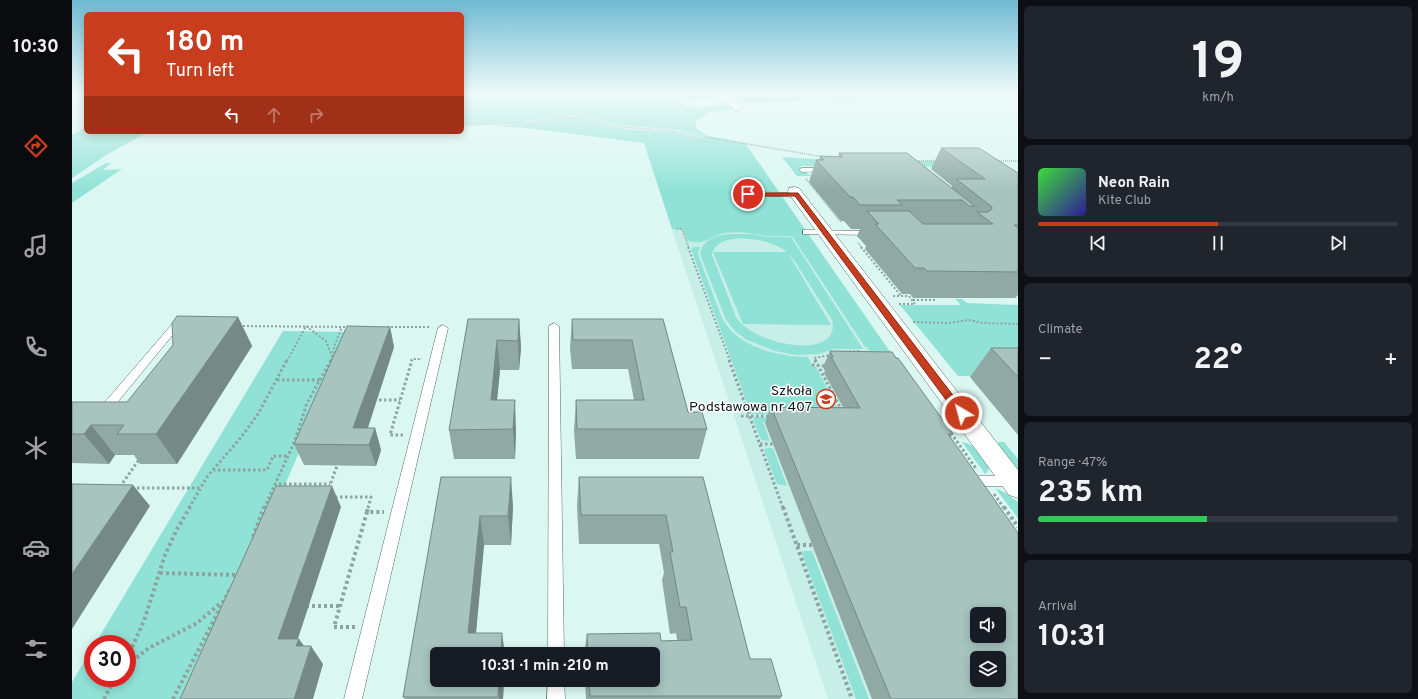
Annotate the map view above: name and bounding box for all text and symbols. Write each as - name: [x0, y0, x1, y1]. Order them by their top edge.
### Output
- text: 180 m: [166, 25, 244, 61]
- icon: left: [100, 28, 152, 80]
- text: 19: [1192, 31, 1244, 97]
- text: 10:30: [13, 36, 59, 59]
- text: Turn left: [166, 60, 234, 83]
- text: km/h: [1202, 90, 1234, 106]
- icon: left: [221, 104, 243, 126]
- icon: ahead: [263, 104, 285, 126]
- icon: right: [305, 104, 327, 126]
- icon: directions: [22, 132, 50, 160]
- text: Neon Rain: [1098, 174, 1170, 193]
- pin: [731, 177, 765, 211]
- icon: arrive: [737, 183, 759, 205]
- text: Kite Club: [1098, 193, 1151, 209]
- icon: music: [22, 232, 50, 260]
- icon: previous: [1087, 232, 1109, 254]
- icon: pause: [1207, 232, 1229, 254]
- icon: next: [1327, 232, 1349, 254]
- text: Climate: [1038, 322, 1083, 338]
- icon: phone: [22, 333, 50, 361]
- text: 22°: [1193, 342, 1243, 379]
- text: −: [1038, 347, 1052, 374]
- text: +: [1384, 347, 1398, 374]
- place label: Szkoła Podstawowa nr 407: [689, 383, 812, 416]
- school or university icon: Szkoła Podstawowa nr 407: [815, 388, 837, 410]
- position arrow: [941, 392, 983, 434]
- icon: climate: [22, 434, 50, 462]
- text: Range · 47%: [1038, 455, 1107, 471]
- text: 235 km: [1038, 475, 1143, 512]
- icon: car: [22, 534, 50, 562]
- text: Arrival: [1038, 599, 1077, 615]
- map controls: [970, 607, 1006, 687]
- button: sound: [970, 607, 1006, 643]
- text: 10:31: [1038, 619, 1107, 656]
- icon: filters: [22, 635, 50, 663]
- speed limit sign: 30: [84, 635, 136, 687]
- button: layers: [970, 651, 1006, 687]
- text: 10:31 · 1 min · 210 m: [481, 657, 609, 676]

